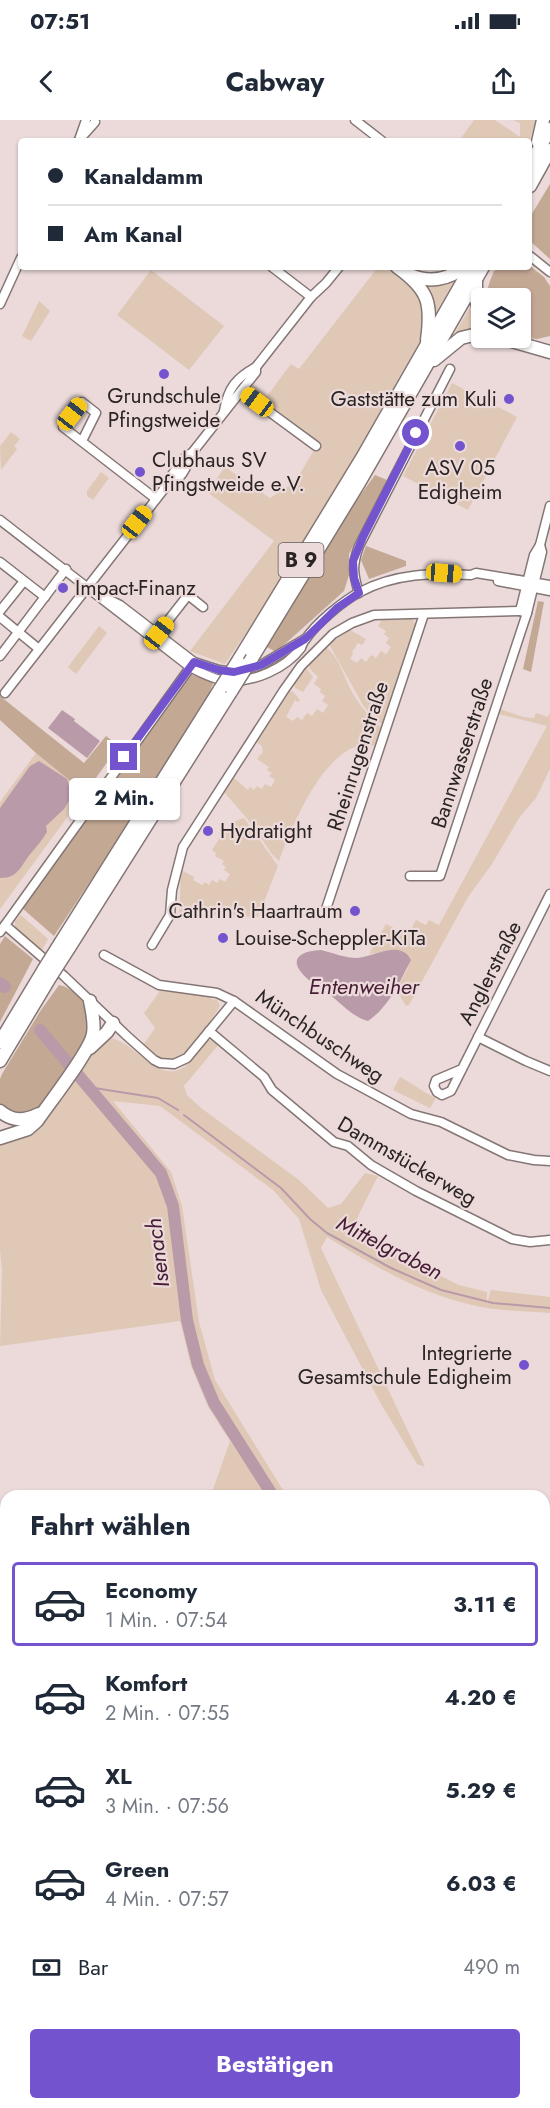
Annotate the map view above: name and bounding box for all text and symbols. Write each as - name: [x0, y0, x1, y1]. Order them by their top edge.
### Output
- text: 07:51: [30, 5, 90, 37]
- text: Cabway: [226, 62, 324, 101]
- icon: back: [30, 65, 63, 98]
- icon: share: [487, 65, 520, 98]
- text: Kanaldamm: [84, 160, 203, 192]
- text: Am Kanal: [84, 218, 183, 250]
- map controls: [471, 288, 531, 348]
- button: layers: [471, 288, 531, 348]
- marker: Grundschule Pfingstweide: [157, 367, 171, 381]
- place label: Grundschule Pfingstweide: [107, 381, 221, 435]
- car: [237, 384, 277, 420]
- place label: Gaststätte zum Kuli: [331, 384, 497, 414]
- marker: Gaststätte zum Kuli: [502, 392, 516, 406]
- car: [54, 394, 90, 434]
- route start: [402, 419, 429, 446]
- marker: ASV 05 Edigheim: [453, 439, 467, 453]
- place label: Clubhaus SV Pfingstweide e.V.: [152, 445, 305, 499]
- place label: ASV 05 Edigheim: [418, 453, 502, 507]
- marker: Clubhaus SV Pfingstweide e.V.: [133, 465, 147, 479]
- car: [119, 502, 155, 542]
- road number: B 9: [278, 543, 324, 577]
- car: [425, 563, 463, 583]
- place label: Impact-Finanz: [75, 573, 196, 603]
- marker: Impact-Finanz: [56, 581, 70, 595]
- car: [141, 613, 177, 653]
- street label: Bannwasserstraße: [424, 674, 501, 832]
- street label: Rheinrugenstraße: [320, 677, 396, 835]
- route end: [110, 743, 137, 770]
- callout: 2 Min.: [68, 778, 180, 820]
- text: 2 Min.: [94, 784, 155, 813]
- place label: Hydratight: [220, 816, 312, 846]
- marker: Hydratight: [201, 824, 215, 838]
- place label: Cathrin's Haartraum: [169, 896, 343, 926]
- marker: Cathrin's Haartraum: [348, 904, 362, 918]
- street label: Anglerstraße: [451, 916, 529, 1030]
- place label: Louise-Scheppler-KiTa: [235, 923, 426, 953]
- marker: Louise-Scheppler-KiTa: [216, 931, 230, 945]
- water label: Entenweiher: [309, 970, 421, 1002]
- street label: Münchbuschweg: [250, 982, 390, 1090]
- street label: Dammstückerweg: [332, 1109, 482, 1213]
- water label: Mittelgraben: [331, 1207, 449, 1287]
- water label: Isenach: [137, 1217, 177, 1289]
- place label: Integrierte Gesamtschule Edigheim: [298, 1338, 512, 1392]
- marker: Integrierte Gesamtschule Edigheim: [517, 1358, 531, 1372]
- text: Fahrt wählen: [30, 1506, 191, 1545]
- text: Economy: [105, 1574, 197, 1606]
- icon: car: [33, 1577, 87, 1631]
- text: 3.11 €: [453, 1588, 517, 1620]
- text: 1 Min. · 07:54: [105, 1606, 227, 1635]
- text: Komfort: [105, 1667, 187, 1699]
- icon: car: [33, 1670, 87, 1724]
- text: 4.20 €: [445, 1681, 517, 1713]
- text: 2 Min. · 07:55: [105, 1699, 229, 1728]
- text: XL: [105, 1760, 132, 1792]
- icon: car: [33, 1763, 87, 1817]
- text: 5.29 €: [446, 1774, 517, 1806]
- text: 3 Min. · 07:56: [105, 1792, 229, 1821]
- text: Green: [105, 1853, 169, 1885]
- icon: car: [33, 1856, 87, 1910]
- text: 6.03 €: [446, 1867, 517, 1899]
- text: 4 Min. · 07:57: [105, 1885, 229, 1914]
- icon: cash: [30, 1951, 63, 1984]
- text: Bar: [78, 1951, 108, 1983]
- text: 490 m: [463, 1953, 520, 1982]
- button: Bestätigen: [30, 2029, 520, 2098]

